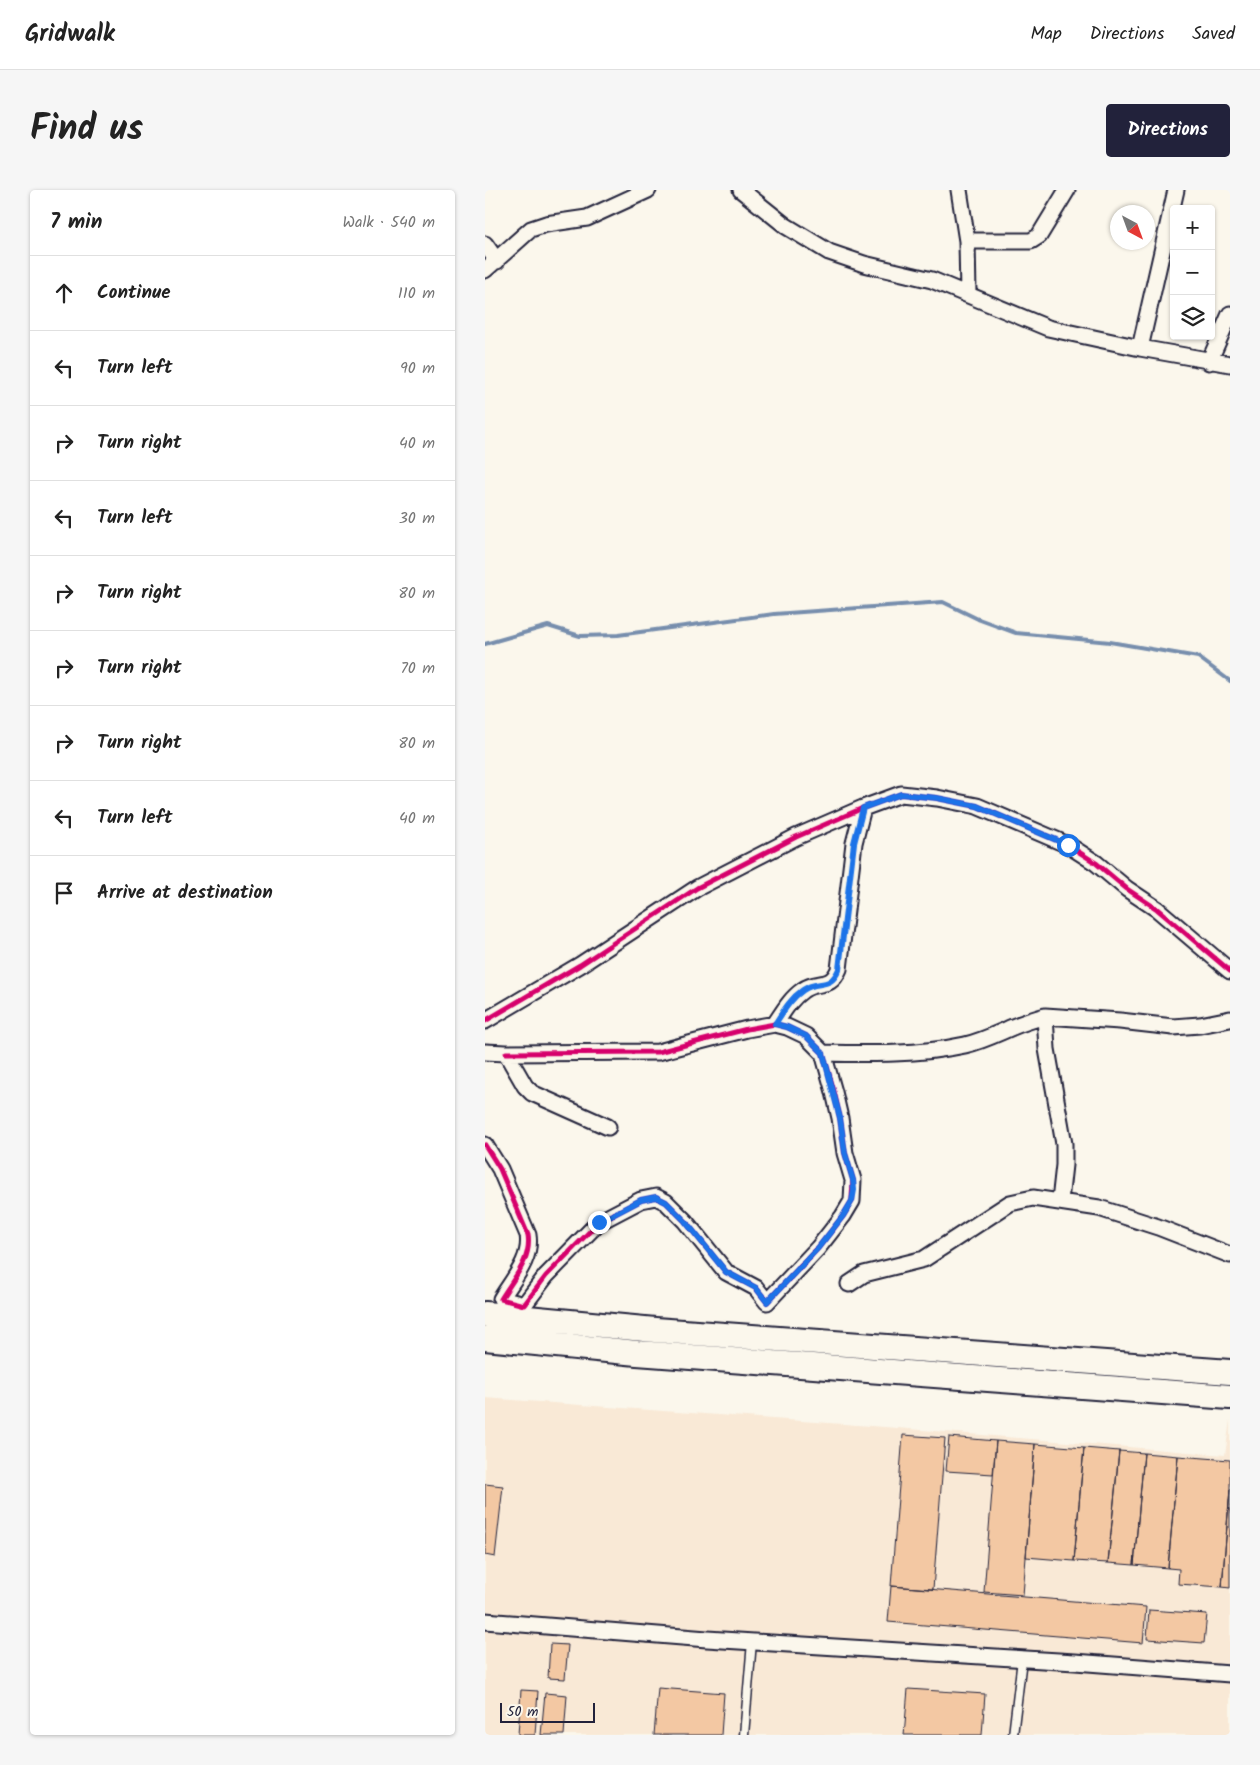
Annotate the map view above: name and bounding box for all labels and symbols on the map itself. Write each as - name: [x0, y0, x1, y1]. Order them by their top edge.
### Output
- north arrow: [1110, 205, 1155, 250]
- route start: [1057, 834, 1080, 857]
- route end: [588, 1211, 611, 1234]
- scale bar: [500, 1700, 595, 1723]

